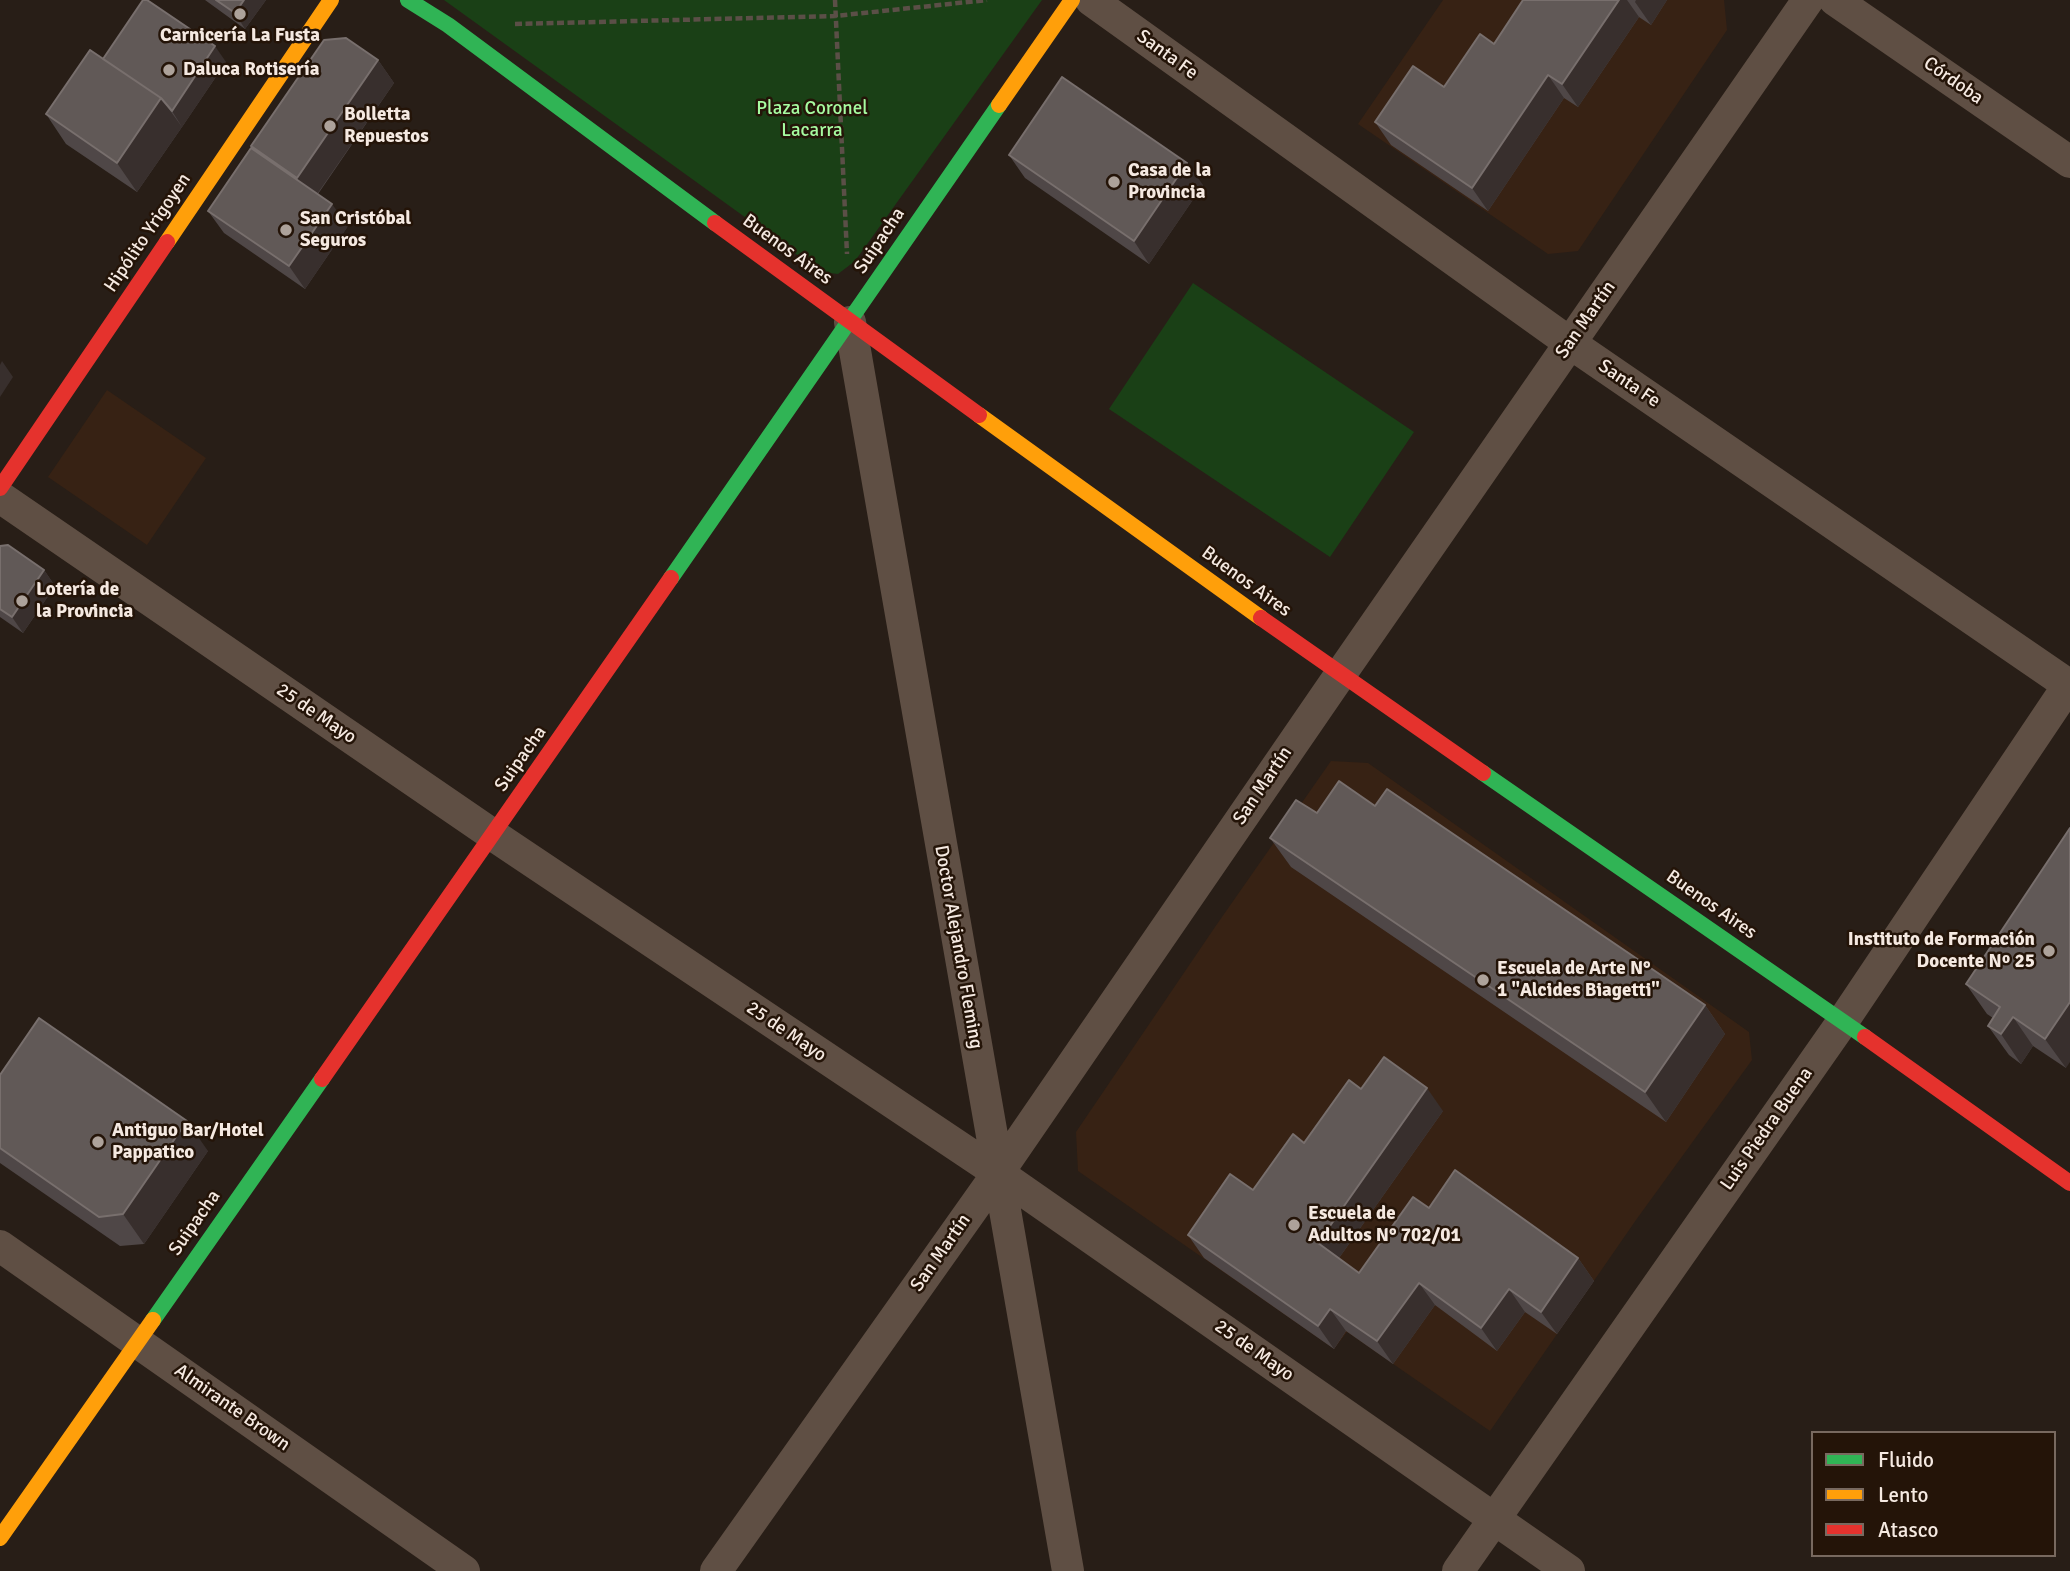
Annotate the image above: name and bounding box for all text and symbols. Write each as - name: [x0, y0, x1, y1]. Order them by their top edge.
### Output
- marker: Carnicería La Fusta: [232, 6, 248, 22]
- place label: Carnicería La Fusta: [160, 25, 320, 47]
- street label: Santa Fe: [1132, 25, 1202, 85]
- street label: Córdoba: [1919, 52, 1987, 110]
- place label: Daluca Rotisería: [183, 59, 319, 81]
- marker: Daluca Rotisería: [161, 62, 177, 78]
- park label: Plaza Coronel Lacarra: [756, 98, 868, 142]
- place label: Bolletta Repuestos: [344, 104, 429, 148]
- marker: Bolletta Repuestos: [322, 118, 338, 134]
- place label: Casa de la Provincia: [1128, 160, 1211, 204]
- street label: Hipólito Yrigoyen: [100, 169, 196, 297]
- marker: Casa de la Provincia: [1106, 174, 1122, 190]
- street label: Suipacha: [850, 204, 910, 278]
- place label: San Cristóbal Seguros: [300, 208, 411, 252]
- street label: Buenos Aires: [738, 210, 836, 290]
- marker: San Cristóbal Seguros: [278, 222, 294, 238]
- street label: San Martín: [1551, 277, 1621, 363]
- street label: Santa Fe: [1594, 355, 1664, 413]
- street label: Buenos Aires: [1197, 542, 1295, 622]
- place label: Lotería de la Provincia: [36, 579, 133, 623]
- marker: Lotería de la Provincia: [14, 593, 30, 609]
- street label: 25 de Mayo: [272, 679, 360, 749]
- street label: Suipacha: [490, 722, 552, 796]
- street label: San Martín: [1229, 743, 1297, 829]
- street label: Doctor Alejandro Fleming: [929, 843, 987, 1051]
- street label: Buenos Aires: [1661, 865, 1761, 945]
- place label: Instituto de Formación Docente Nº 25: [1848, 929, 2035, 973]
- marker: Instituto de Formación Docente Nº 25: [2041, 943, 2057, 959]
- place label: Escuela de Arte N° 1 "Alcides Biagetti": [1497, 958, 1660, 1002]
- marker: Escuela de Arte N° 1 "Alcides Biagetti": [1475, 972, 1491, 988]
- street label: 25 de Mayo: [742, 997, 830, 1067]
- street label: Luis Piedra Buena: [1716, 1063, 1818, 1195]
- place label: Antiguo Bar/Hotel Pappatico: [112, 1120, 264, 1164]
- marker: Antiguo Bar/Hotel Pappatico: [90, 1134, 106, 1150]
- street label: Suipacha: [164, 1186, 226, 1260]
- place label: Escuela de Adultos N° 702/01: [1308, 1203, 1461, 1247]
- street label: San Martín: [906, 1210, 976, 1296]
- marker: Escuela de Adultos N° 702/01: [1286, 1217, 1302, 1233]
- street label: 25 de Mayo: [1210, 1315, 1298, 1387]
- street label: Almirante Brown: [170, 1360, 294, 1456]
- legend: [1811, 1431, 2056, 1557]
- text: Fluido: [1878, 1447, 1934, 1473]
- text: Lento: [1878, 1482, 1928, 1508]
- text: Atasco: [1878, 1517, 1938, 1543]

